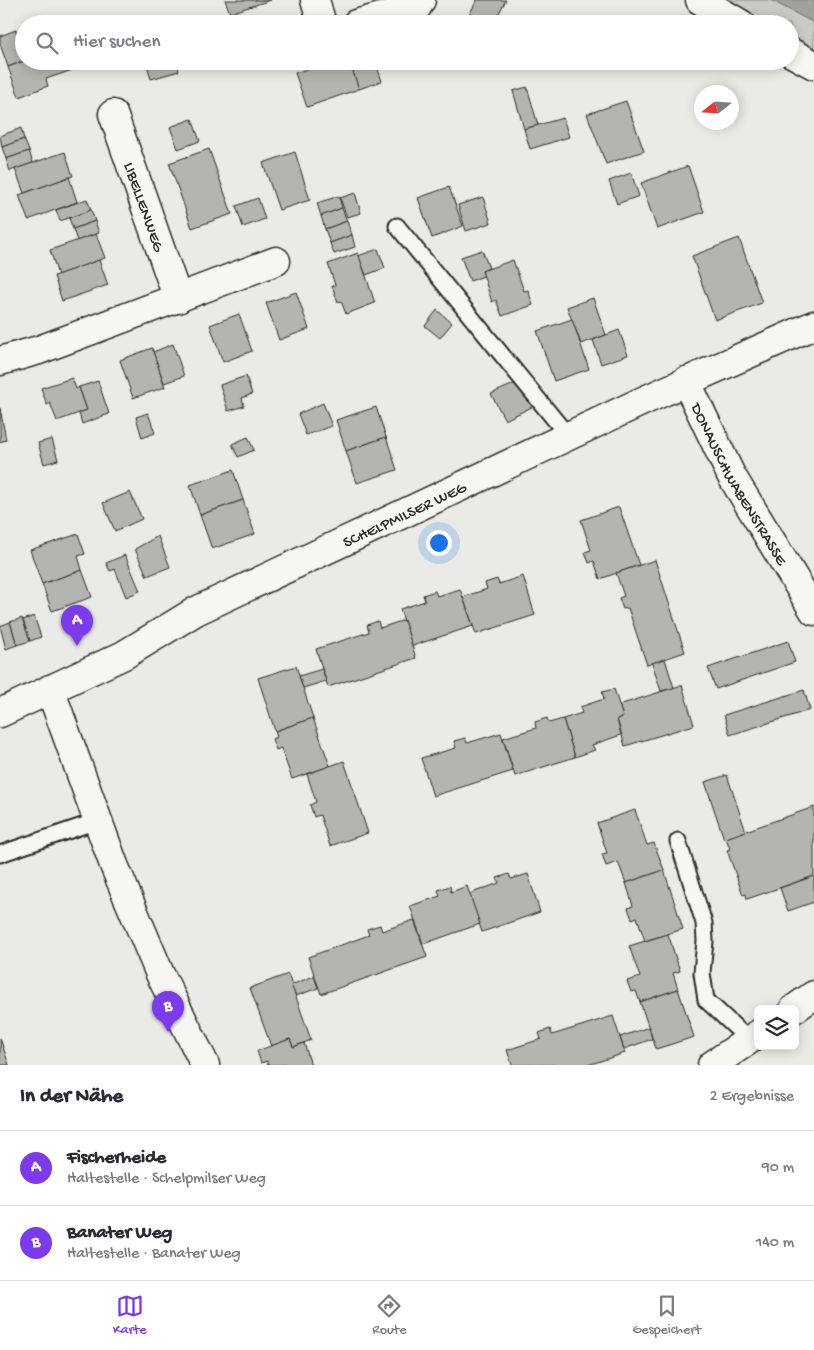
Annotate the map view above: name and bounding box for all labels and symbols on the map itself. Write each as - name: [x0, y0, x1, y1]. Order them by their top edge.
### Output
- north arrow: [694, 85, 739, 130]
- street label: LIBELLENWEG: [118, 160, 167, 256]
- street label: DONAUSCHWABENSTRASSE: [685, 400, 790, 571]
- street label: SCHELPMILSER WEG: [341, 479, 471, 554]
- your location: [426, 530, 452, 556]
- pin: A: [61, 605, 93, 646]
- pin: B: [152, 991, 184, 1032]

